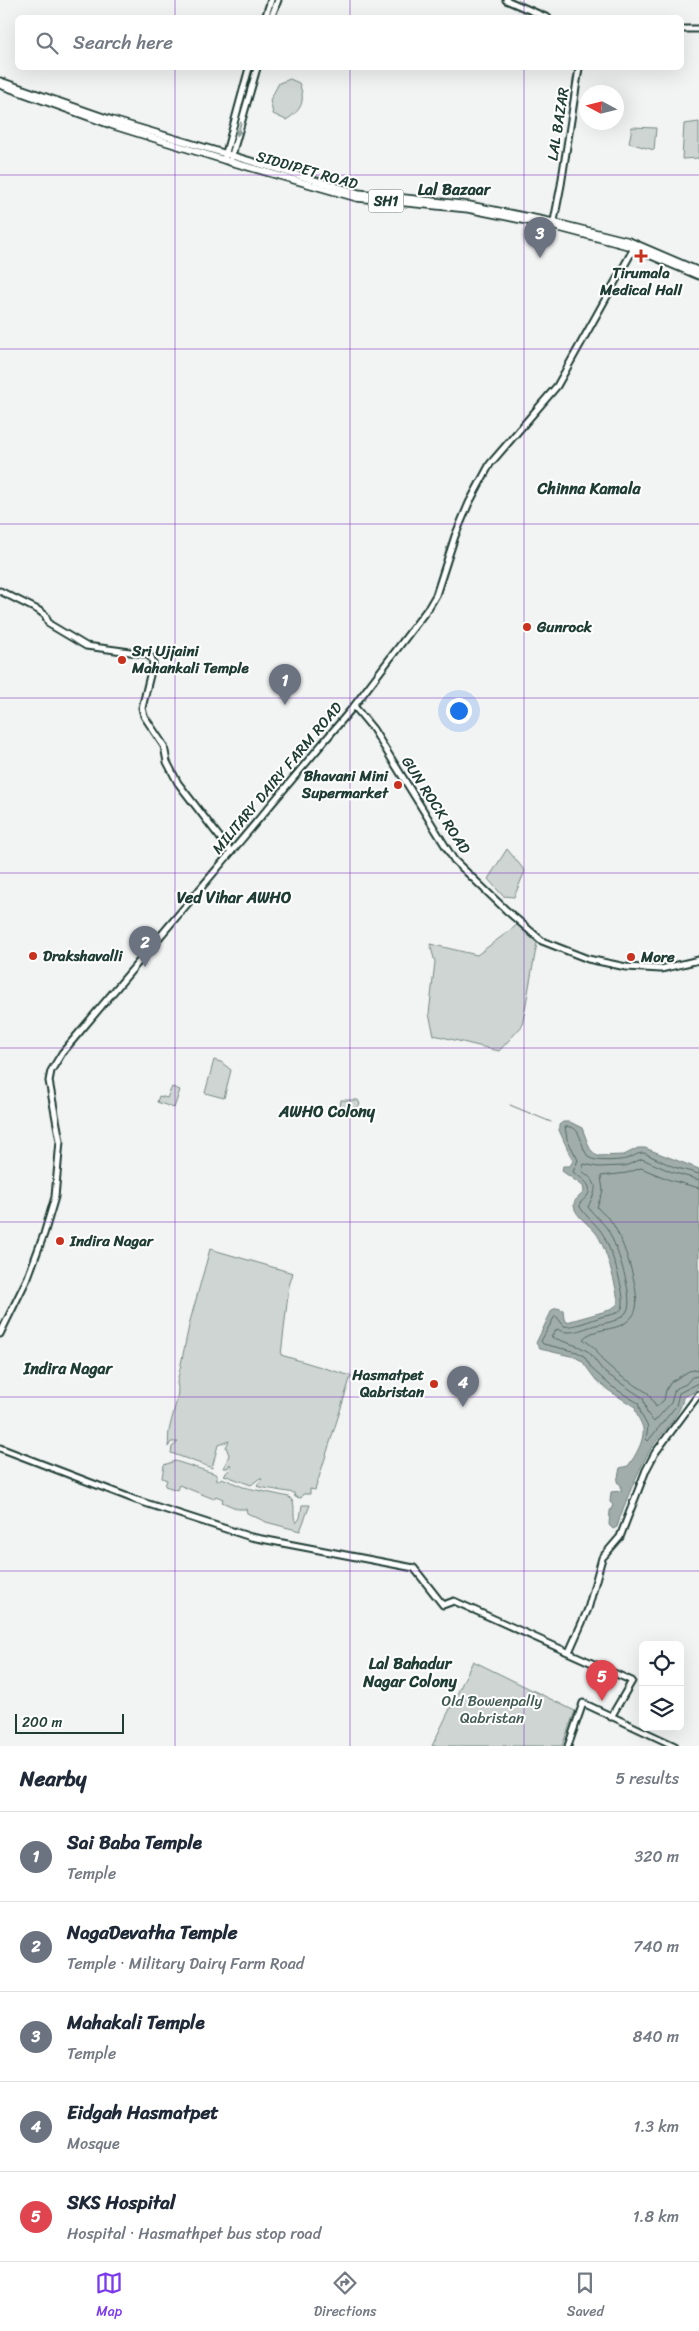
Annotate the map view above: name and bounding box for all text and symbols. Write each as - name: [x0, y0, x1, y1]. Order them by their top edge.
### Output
- search box: [15, 15, 684, 70]
- text: Search here: [73, 26, 173, 59]
- icon: search: [33, 29, 61, 57]
- street label: LAL BAZAR: [539, 85, 577, 163]
- north arrow: [579, 85, 624, 130]
- one-way arrow: [235, 122, 243, 137]
- street label: SIDDIPET ROAD: [253, 143, 361, 197]
- district label: Lal Bazaar: [418, 175, 492, 204]
- road number: SH1: [368, 190, 404, 212]
- pin: 3: [524, 217, 556, 258]
- marker: Tirumala Medical Hall: [635, 250, 647, 262]
- place label: Tirumala Medical Hall: [599, 260, 683, 303]
- district label: Chinna Kamala: [537, 474, 641, 503]
- place label: Gunrock: [536, 614, 593, 640]
- marker: Gunrock: [521, 621, 533, 633]
- place label: Sri Ujjaini Mahankali Temple: [131, 638, 249, 681]
- marker: Sri Ujjaini Mahankali Temple: [116, 654, 128, 666]
- pin: 1: [269, 664, 301, 705]
- street label: MILITARY DAIRY FARM ROAD: [205, 696, 349, 860]
- your location: [446, 698, 472, 724]
- street label: GUN ROCK ROAD: [395, 751, 477, 859]
- place label: Bhavani Mini Supermarket: [301, 763, 389, 806]
- marker: Bhavani Mini Supermarket: [392, 779, 404, 791]
- district label: Ved Vihar AWHO: [177, 883, 291, 912]
- pin: 2: [129, 926, 161, 967]
- place label: Drakshavalli: [43, 943, 123, 969]
- place label: More: [640, 944, 675, 970]
- marker: Drakshavalli: [27, 950, 39, 962]
- marker: More: [625, 951, 637, 963]
- district label: AWHO Colony: [278, 1097, 376, 1126]
- place label: Indira Nagar: [69, 1228, 155, 1254]
- marker: Indira Nagar: [54, 1235, 66, 1247]
- district label: Indira Nagar: [23, 1354, 114, 1383]
- place label: Hasmatpet Qabristan: [351, 1362, 425, 1405]
- pin: 4: [447, 1366, 479, 1407]
- marker: Hasmatpet Qabristan: [428, 1378, 440, 1390]
- map controls: [639, 1641, 684, 1731]
- button: locate: [639, 1641, 684, 1686]
- district label: Lal Bahadur Nagar Colony: [362, 1649, 457, 1696]
- pin: 5: [586, 1660, 618, 1701]
- button: layers: [639, 1686, 684, 1731]
- park label: Old Bowenpally Qabristan: [442, 1688, 543, 1731]
- text: 200 m: [22, 1710, 62, 1735]
- scale bar: [15, 1711, 124, 1734]
- text: Nearby: [20, 1760, 86, 1798]
- text: 5 results: [615, 1764, 679, 1793]
- text: Sai Baba Temple: [67, 1826, 202, 1859]
- text: 1: [33, 1842, 39, 1871]
- text: 320 m: [634, 1842, 679, 1871]
- text: Temple: [67, 1859, 116, 1888]
- text: NagaDevatha Temple: [67, 1916, 238, 1949]
- text: 2: [31, 1932, 41, 1961]
- text: 740 m: [633, 1932, 679, 1961]
- text: Temple · Military Dairy Farm Road: [67, 1949, 304, 1978]
- text: Mahakali Temple: [67, 2006, 205, 2039]
- text: 3: [32, 2022, 40, 2051]
- text: 840 m: [633, 2022, 679, 2051]
- text: Temple: [67, 2039, 116, 2068]
- text: Eidgah Hasmatpet: [67, 2096, 218, 2129]
- text: 4: [31, 2112, 41, 2141]
- text: 1.3 km: [634, 2112, 679, 2141]
- text: Mosque: [67, 2129, 120, 2158]
- text: SKS Hospital: [67, 2186, 175, 2219]
- text: 5: [31, 2202, 41, 2231]
- text: 1.8 km: [633, 2202, 679, 2231]
- text: Hospital · Hasmathpet bus stop road: [67, 2219, 321, 2248]
- tab: Map: [95, 2269, 123, 2324]
- tab: Directions: [314, 2269, 376, 2324]
- tab: Saved: [567, 2269, 604, 2324]

